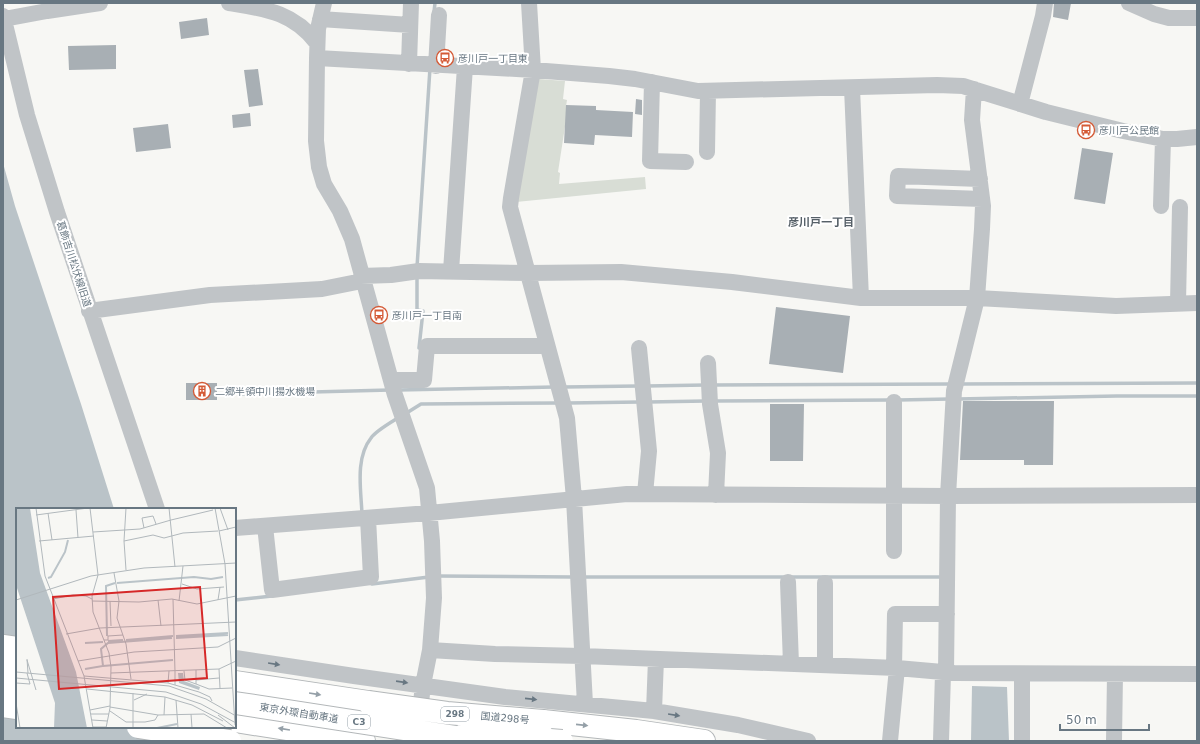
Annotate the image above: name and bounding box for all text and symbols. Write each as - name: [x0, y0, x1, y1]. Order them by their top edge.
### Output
- bus stop icon: 彦川戸一丁目東: [435, 48, 455, 68]
- place label: 彦川戸一丁目東: [458, 53, 528, 64]
- bus stop icon: 彦川戸公民館: [1076, 120, 1096, 140]
- place label: 彦川戸公民館: [1099, 125, 1159, 136]
- district label: 彦川戸一丁目: [788, 216, 854, 229]
- street label: 葛飾吉川松伏線旧道: [55, 220, 93, 308]
- bus stop icon: 彦川戸一丁目南: [369, 305, 389, 325]
- place label: 彦川戸一丁目南: [392, 310, 462, 321]
- building icon: 二郷半領中川揚水機場: [192, 381, 212, 401]
- place label: 二郷半領中川揚水機場: [215, 386, 315, 397]
- inset map: [16, 508, 236, 728]
- one-way arrow: [267, 661, 280, 667]
- one-way arrow: [396, 679, 408, 686]
- one-way arrow: [309, 691, 321, 697]
- one-way arrow: [525, 696, 537, 703]
- street label: 東京外環自動車道: [259, 701, 339, 725]
- scale bar: [1060, 706, 1149, 732]
- road number: 298: [441, 707, 469, 721]
- street label: 国道298号: [480, 710, 530, 726]
- one-way arrow: [668, 712, 680, 718]
- text: 50 m: [1066, 713, 1097, 727]
- road number: C3: [348, 715, 370, 729]
- one-way arrow: [576, 722, 588, 729]
- one-way arrow: [278, 726, 290, 732]

